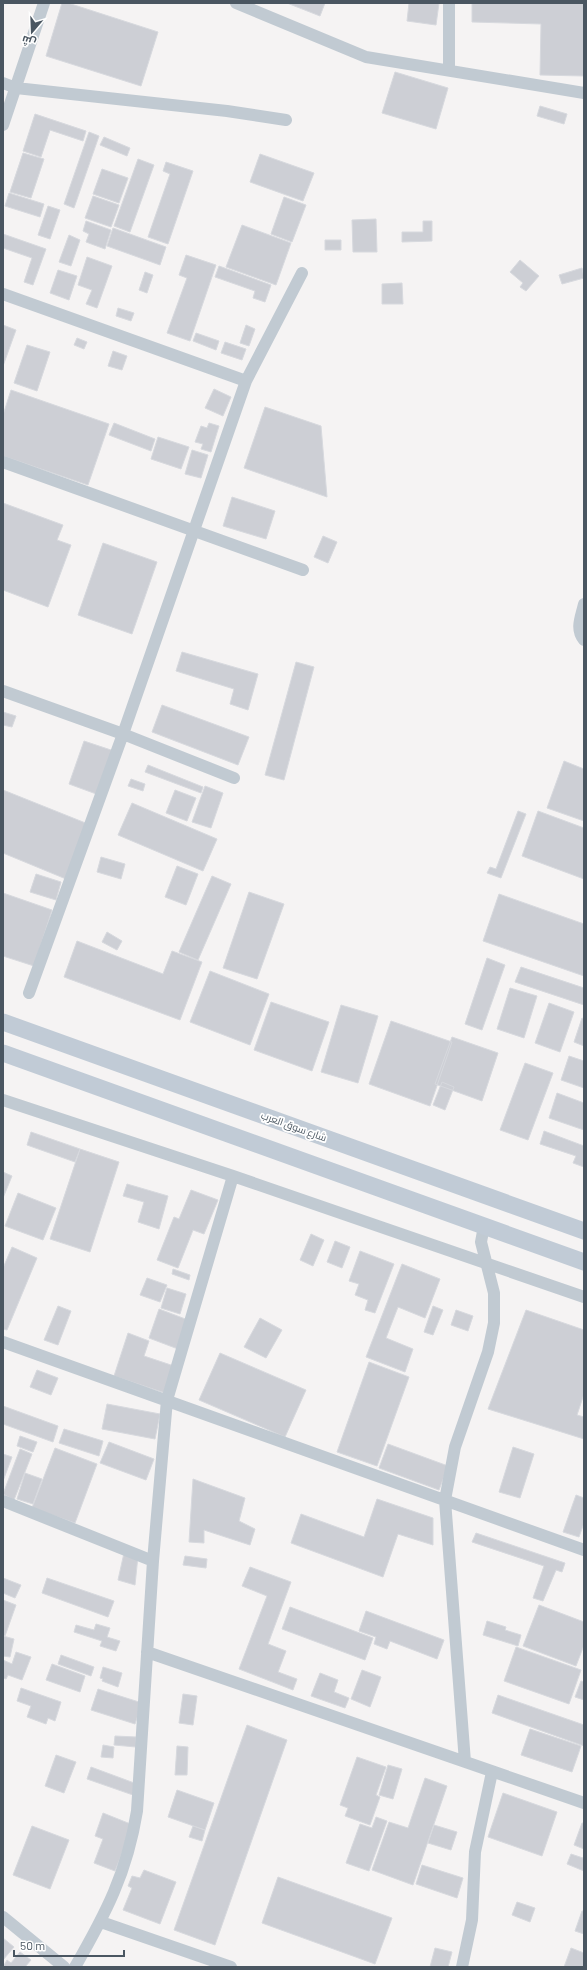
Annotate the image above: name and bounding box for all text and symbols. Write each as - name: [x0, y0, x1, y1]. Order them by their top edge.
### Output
- north arrow: [12, 12, 52, 52]
- text: ش: [20, 33, 38, 50]
- street label: شارع سوق العرب: [259, 1109, 328, 1144]
- scale bar: [14, 1932, 124, 1958]
- text: 50 m: [20, 1938, 45, 1952]

